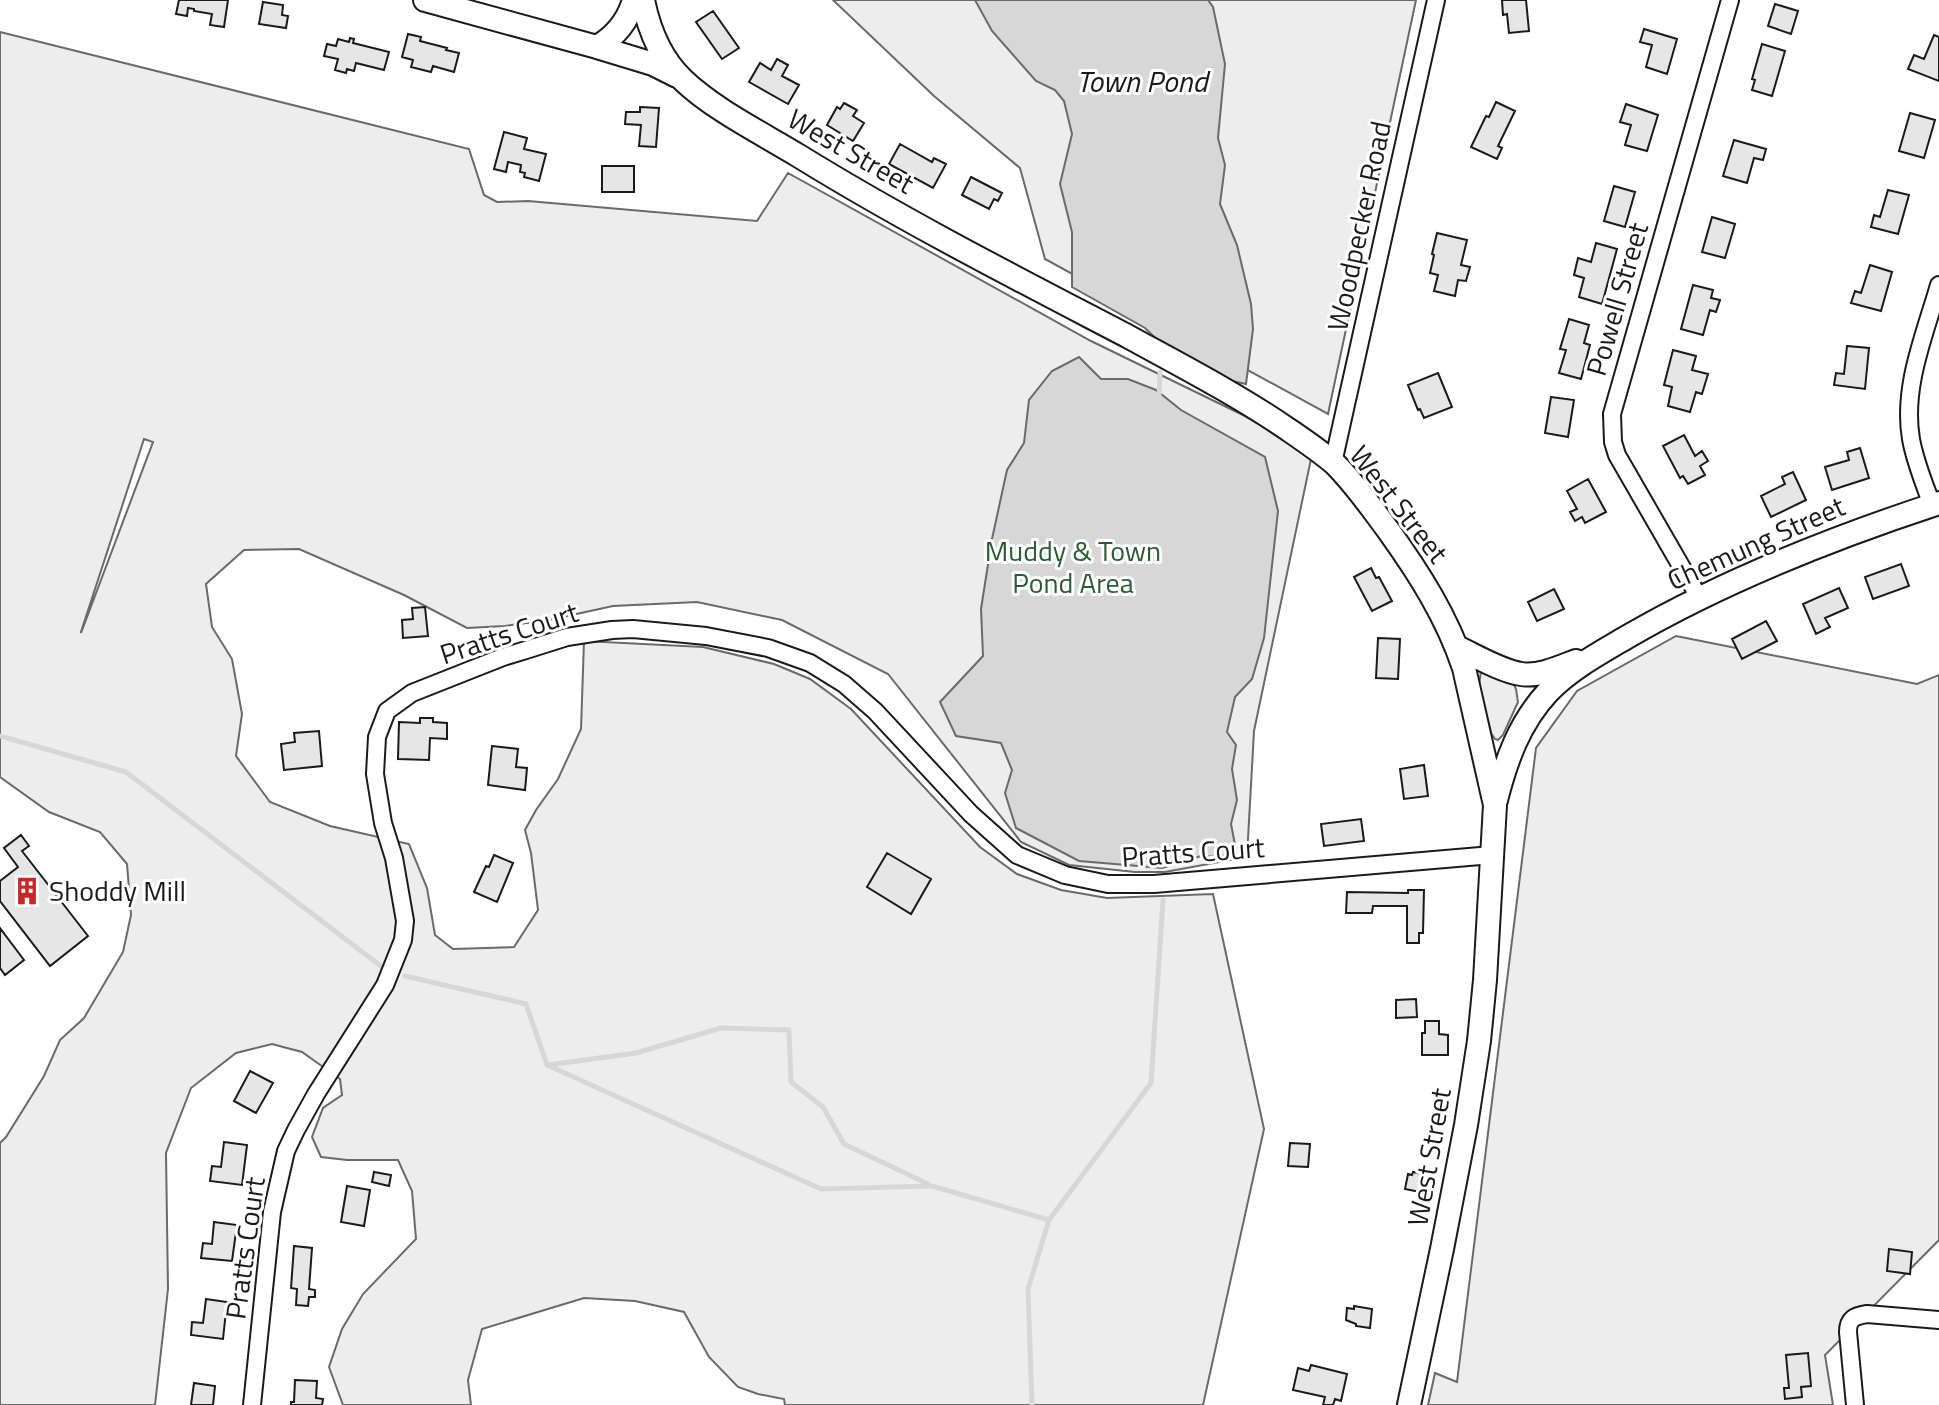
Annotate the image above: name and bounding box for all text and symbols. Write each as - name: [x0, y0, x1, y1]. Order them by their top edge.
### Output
- water label: Town Pond: [1077, 58, 1210, 104]
- street label: West Street: [780, 97, 923, 204]
- street label: Woodpecker Road: [1315, 117, 1402, 335]
- street label: Powell Street: [1574, 217, 1659, 381]
- street label: West Street: [1339, 435, 1459, 572]
- street label: Chemung Street: [1660, 484, 1852, 601]
- park label: Muddy & Town Pond Area: [985, 529, 1161, 604]
- street label: Pratts Court: [434, 590, 584, 675]
- street label: Pratts Court: [1120, 825, 1266, 878]
- place label: Shoddy Mill: [49, 869, 186, 912]
- building icon: Shoddy Mill: [12, 876, 42, 906]
- street label: West Street: [1395, 1084, 1462, 1229]
- street label: Pratts Court: [213, 1174, 276, 1322]

